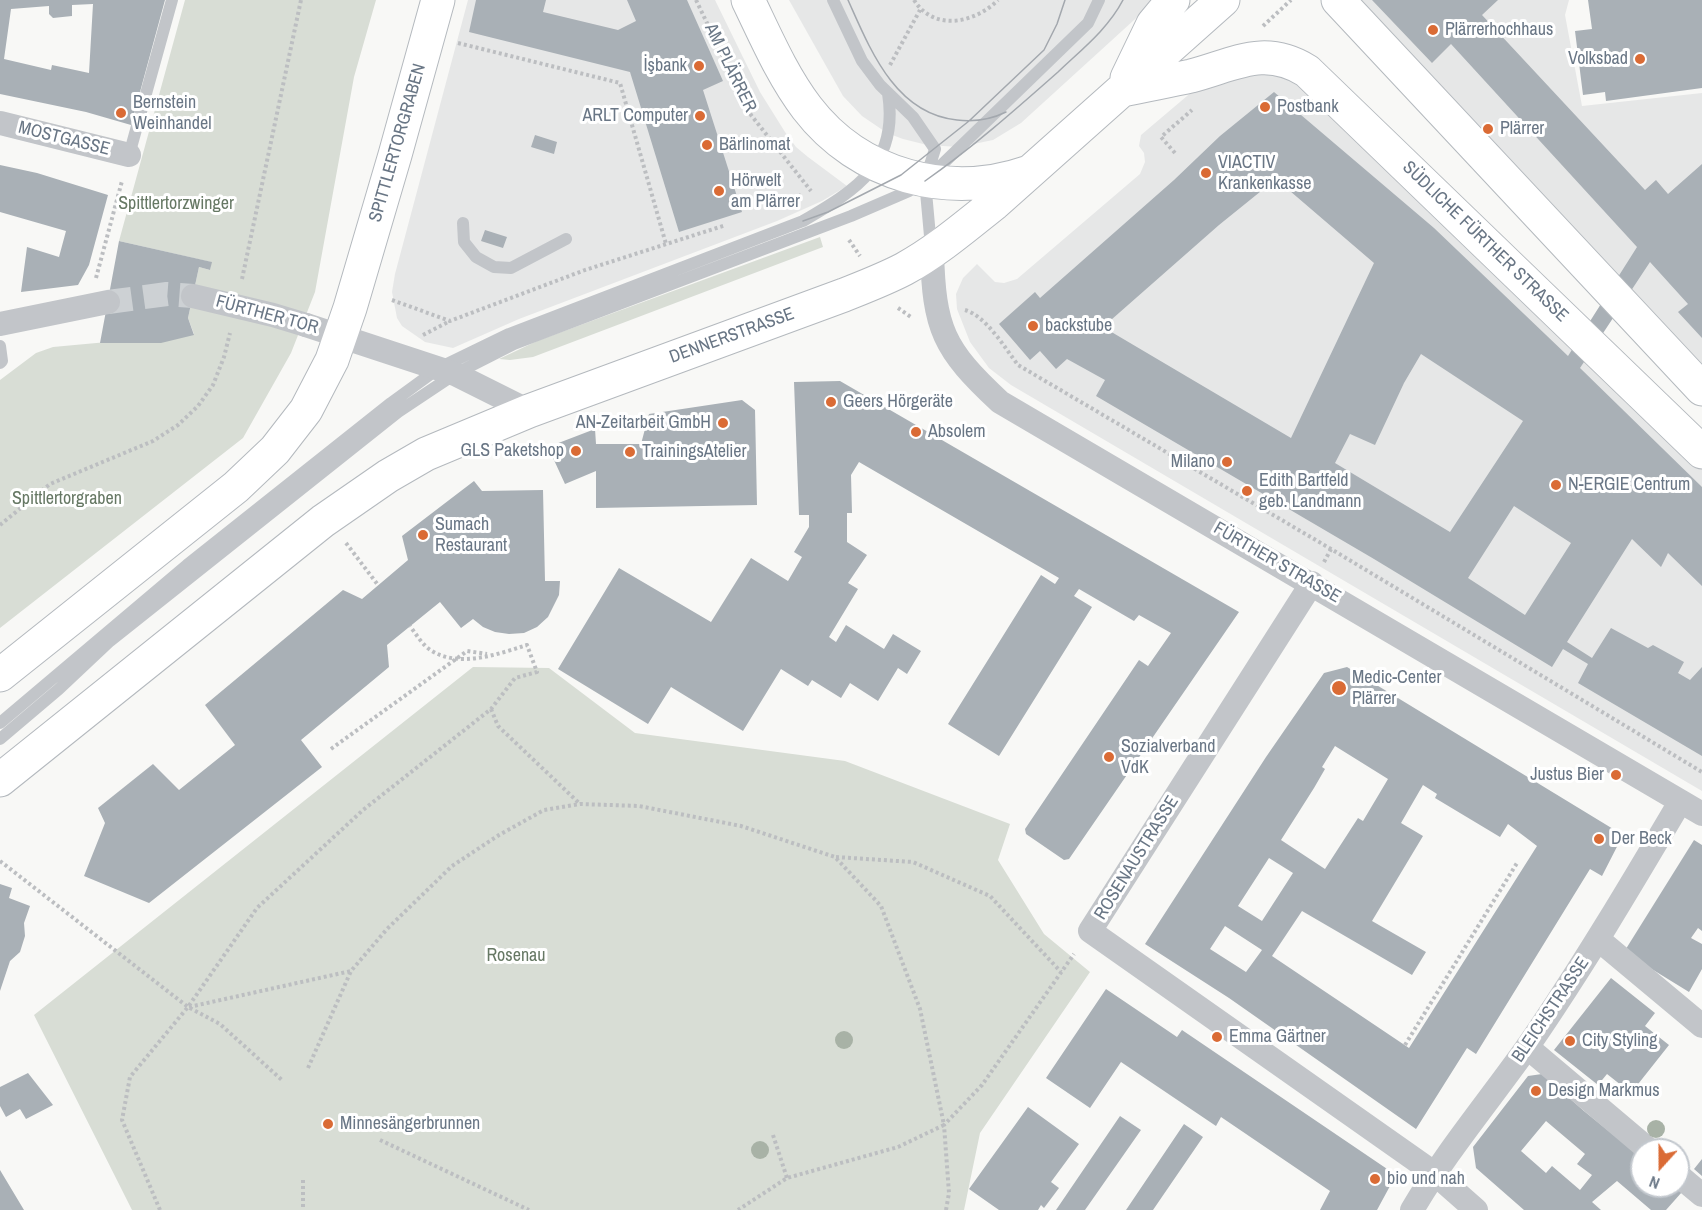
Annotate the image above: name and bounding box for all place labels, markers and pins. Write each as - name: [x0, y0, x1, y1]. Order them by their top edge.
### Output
- place label: Plärrerhochhaus: [1445, 19, 1553, 41]
- marker: Plärrerhochhaus: [1426, 23, 1440, 37]
- place label: Volksbad: [1568, 48, 1628, 70]
- marker: Volksbad: [1633, 52, 1647, 66]
- place label: İşbank: [644, 55, 687, 77]
- marker: İşbank: [692, 59, 706, 73]
- place label: Bernstein Weinhandel: [133, 92, 212, 134]
- place label: Postbank: [1277, 96, 1339, 118]
- marker: Postbank: [1258, 100, 1272, 114]
- place label: ARLT Computer: [582, 105, 688, 127]
- marker: Bernstein Weinhandel: [114, 106, 128, 120]
- marker: ARLT Computer: [693, 109, 707, 123]
- place label: Plärrer: [1500, 118, 1544, 140]
- marker: Plärrer: [1481, 122, 1495, 136]
- place label: Bärlinomat: [719, 134, 790, 156]
- marker: Bärlinomat: [700, 138, 714, 152]
- place label: VIACTIV Krankenkasse: [1218, 152, 1312, 195]
- marker: VIACTIV Krankenkasse: [1199, 166, 1213, 180]
- place label: Hörwelt am Plärrer: [731, 170, 800, 213]
- marker: Hörwelt am Plärrer: [712, 184, 726, 198]
- place label: backstube: [1045, 315, 1112, 337]
- marker: backstube: [1026, 319, 1040, 333]
- place label: Geers Hörgeräte: [843, 391, 953, 413]
- marker: Geers Hörgeräte: [824, 395, 838, 409]
- place label: AN-Zeitarbeit GmbH: [576, 412, 711, 434]
- marker: AN-Zeitarbeit GmbH: [716, 416, 730, 430]
- place label: Absolem: [928, 421, 985, 443]
- marker: Absolem: [909, 425, 923, 439]
- place label: GLS Paketshop: [461, 440, 564, 462]
- place label: TrainingsAtelier: [642, 441, 746, 463]
- marker: GLS Paketshop: [569, 444, 583, 458]
- marker: TrainingsAtelier: [623, 445, 637, 459]
- place label: Milano: [1171, 451, 1215, 473]
- marker: Milano: [1220, 455, 1234, 469]
- place label: Edith Bartfeld geb. Landmann: [1259, 470, 1362, 512]
- place label: N-ERGIE Centrum: [1568, 474, 1690, 496]
- marker: N-ERGIE Centrum: [1549, 478, 1563, 492]
- marker: Edith Bartfeld geb. Landmann: [1240, 484, 1254, 498]
- place label: Sumach Restaurant: [435, 514, 507, 556]
- marker: Sumach Restaurant: [416, 528, 430, 542]
- place label: Medic-Center Plärrer: [1352, 667, 1441, 710]
- marker: Medic-Center Plärrer: [1330, 679, 1348, 697]
- place label: Sozialverband VdK: [1121, 736, 1215, 778]
- marker: Sozialverband VdK: [1102, 750, 1116, 764]
- place label: Justus Bier: [1530, 764, 1604, 786]
- marker: Justus Bier: [1609, 768, 1623, 782]
- place label: Der Beck: [1611, 828, 1672, 850]
- marker: Der Beck: [1592, 832, 1606, 846]
- place label: Emma Gärtner: [1229, 1026, 1326, 1048]
- marker: Emma Gärtner: [1210, 1030, 1224, 1044]
- place label: City Styling: [1582, 1030, 1657, 1052]
- marker: City Styling: [1563, 1034, 1577, 1048]
- place label: Design Markmus: [1548, 1080, 1660, 1102]
- marker: Design Markmus: [1529, 1084, 1543, 1098]
- place label: Minnesängerbrunnen: [340, 1113, 480, 1135]
- marker: Minnesängerbrunnen: [321, 1117, 335, 1131]
- place label: bio und nah: [1387, 1168, 1465, 1190]
- marker: bio und nah: [1368, 1172, 1382, 1186]

